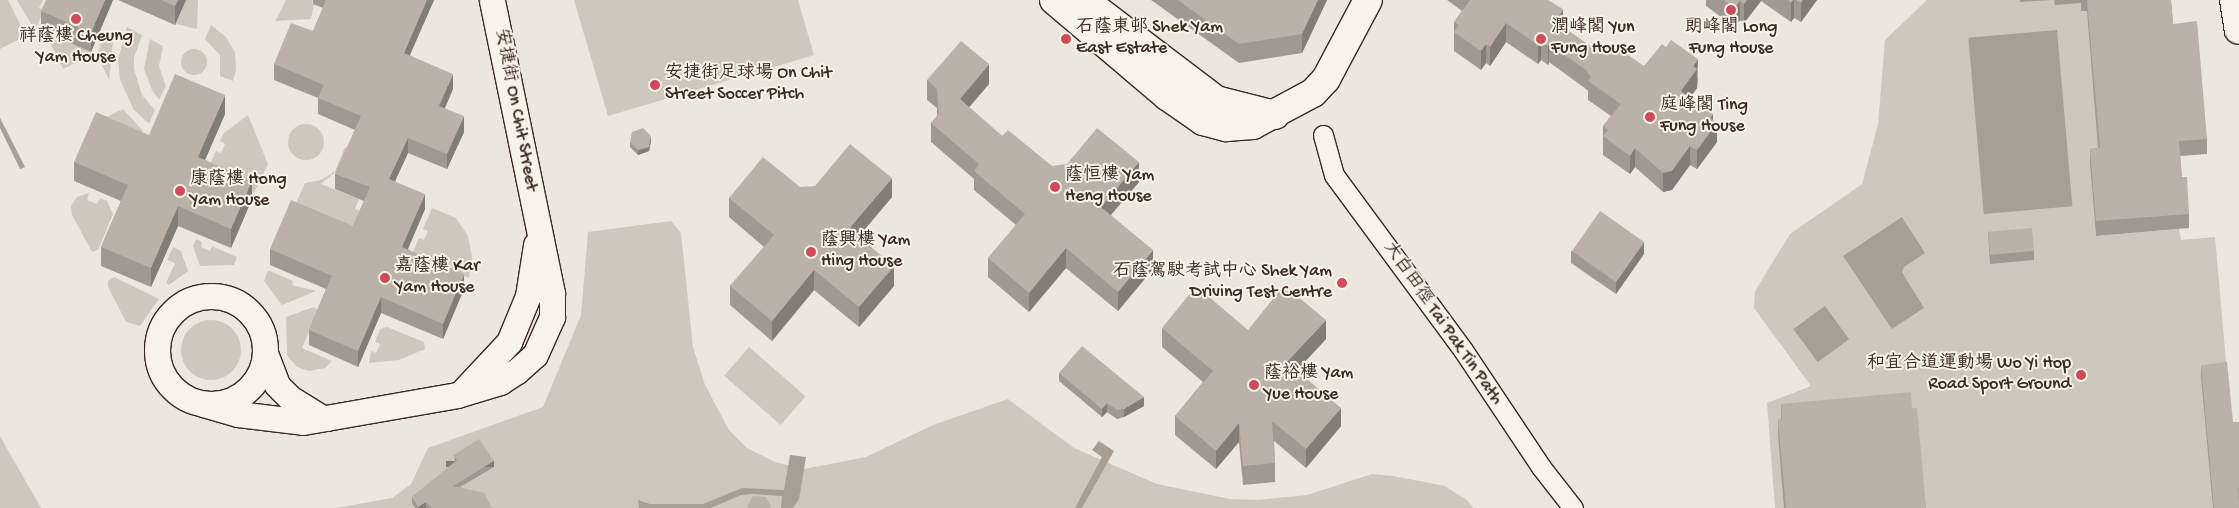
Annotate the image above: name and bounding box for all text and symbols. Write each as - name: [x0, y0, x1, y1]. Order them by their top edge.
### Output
- marker: 朗峰閣 Long Fung House: [1725, 4, 1737, 16]
- marker: 祥蔭樓 Cheung Yam House: [70, 13, 82, 25]
- place label: 石蔭東邨 Shek Yam East Estate: [1076, 18, 1223, 60]
- place label: 潤峰閣 Yun Fung House: [1551, 18, 1636, 60]
- place label: 朗峰閣 Long Fung House: [1685, 18, 1777, 60]
- place label: 祥蔭樓 Cheung Yam House: [19, 27, 133, 70]
- street label: 安捷街 On Chit Street: [489, 27, 541, 193]
- marker: 石蔭東邨 Shek Yam East Estate: [1060, 33, 1072, 45]
- marker: 潤峰閣 Yun Fung House: [1535, 33, 1547, 45]
- place label: 安捷街足球場 On Chit Street Soccer Pitch: [665, 64, 832, 106]
- marker: 安捷街足球場 On Chit Street Soccer Pitch: [649, 79, 661, 91]
- place label: 庭峰閣 Ting Fung House: [1660, 96, 1748, 138]
- marker: 庭峰閣 Ting Fung House: [1644, 111, 1656, 123]
- place label: 蔭恒樓 Yam Heng House: [1065, 166, 1154, 208]
- place label: 康蔭樓 Hong Yam House: [190, 170, 287, 212]
- marker: 蔭恒樓 Yam Heng House: [1049, 181, 1061, 193]
- marker: 康蔭樓 Hong Yam House: [174, 185, 186, 197]
- place label: 蔭興樓 Yam Hing House: [821, 231, 910, 274]
- street label: 大白田徑 Tai Pak Tin Path: [1377, 238, 1507, 410]
- marker: 蔭興樓 Yam Hing House: [805, 246, 817, 258]
- place label: 嘉蔭樓 Kar Yam House: [395, 257, 480, 300]
- place label: 石蔭駕駛考試中心 Shek Yam Driving Test Centre: [1113, 262, 1332, 304]
- marker: 嘉蔭樓 Kar Yam House: [379, 272, 391, 284]
- marker: 石蔭駕駛考試中心 Shek Yam Driving Test Centre: [1336, 277, 1348, 289]
- place label: 和宜合道運動場 Wo Yi Hop Road Sport Ground: [1867, 354, 2071, 396]
- place label: 蔭裕樓 Yam Yue House: [1264, 364, 1353, 406]
- marker: 和宜合道運動場 Wo Yi Hop Road Sport Ground: [2075, 369, 2087, 381]
- marker: 蔭裕樓 Yam Yue House: [1248, 379, 1260, 391]

